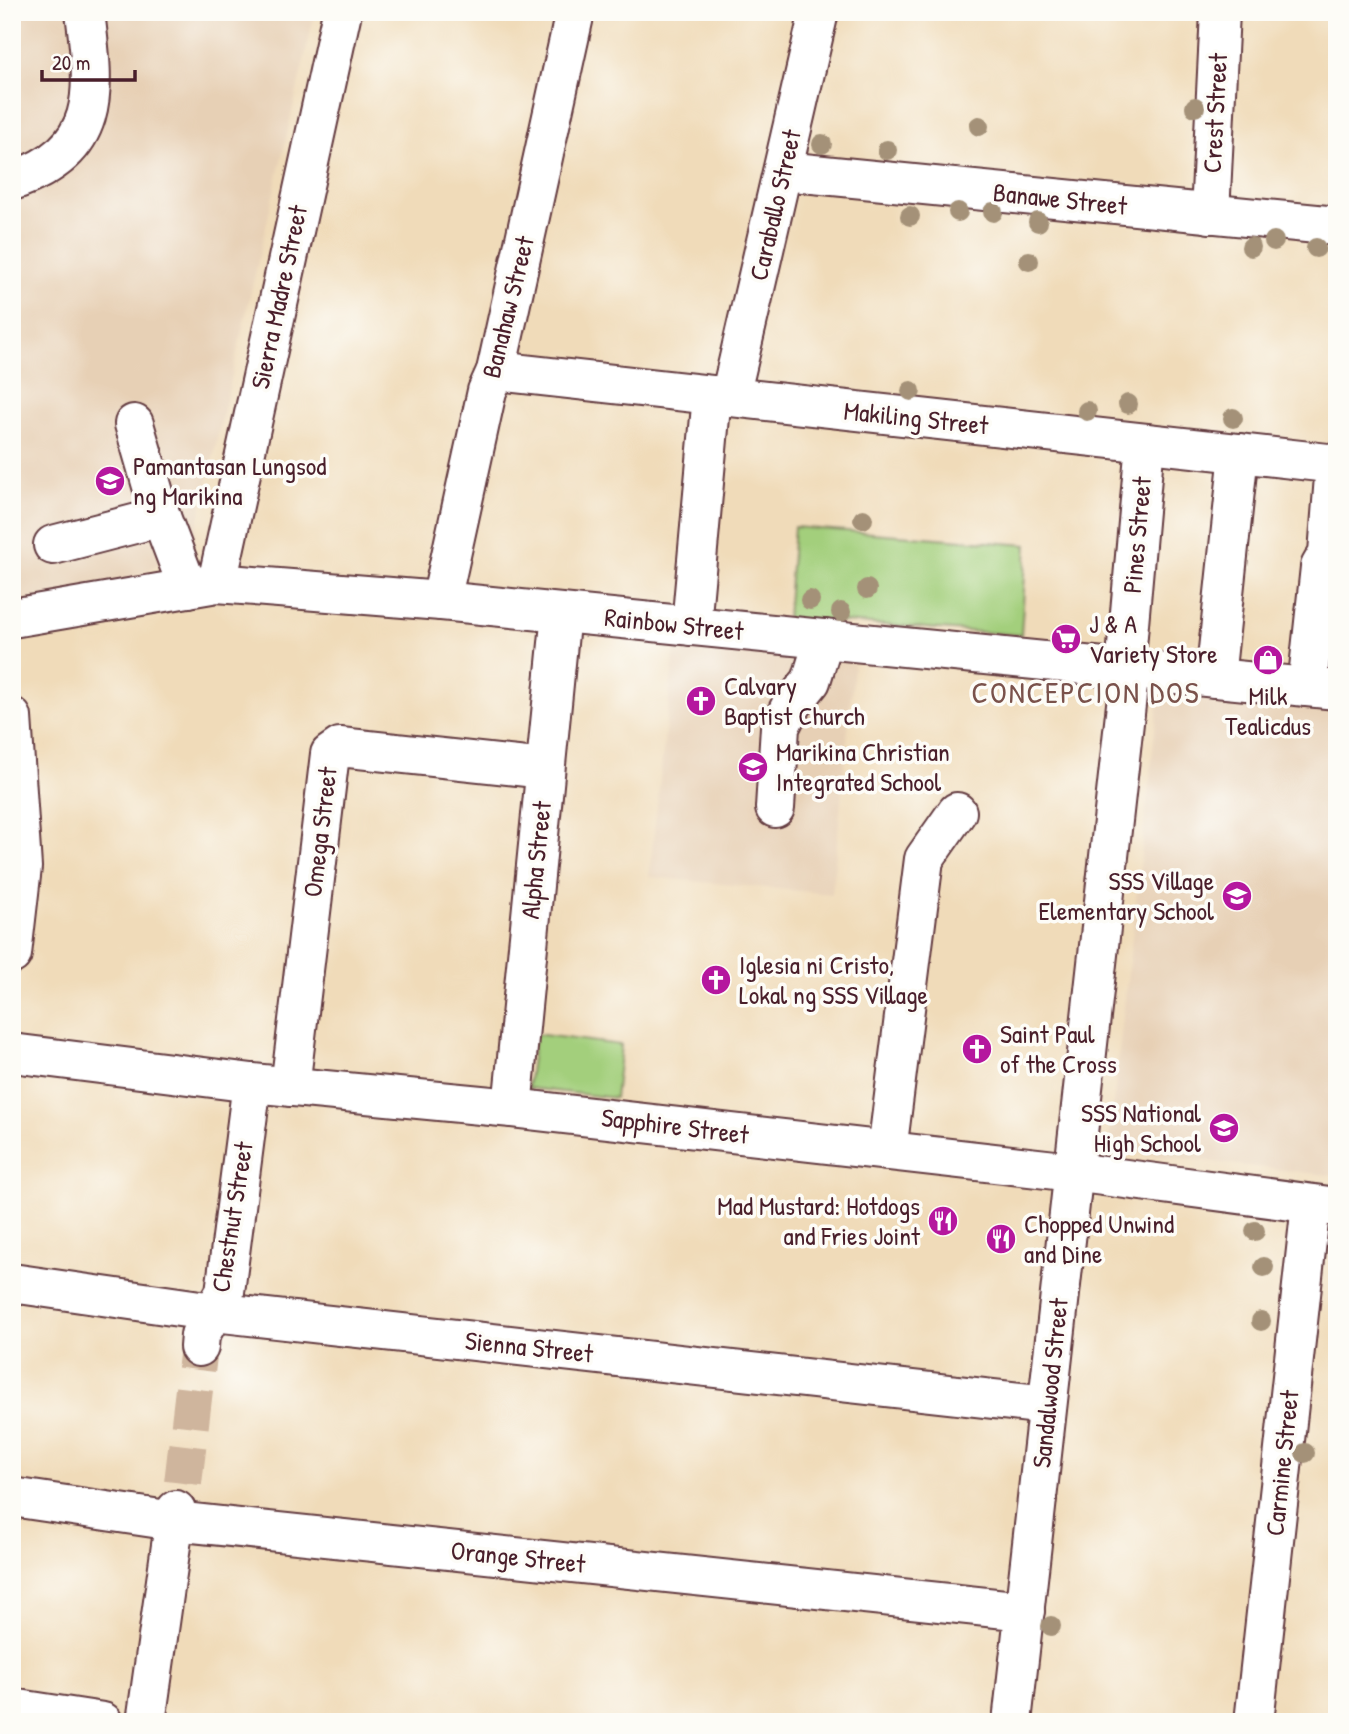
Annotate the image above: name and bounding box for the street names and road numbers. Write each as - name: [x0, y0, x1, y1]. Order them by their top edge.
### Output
- street label: Crest Street: [1194, 51, 1235, 174]
- street label: Caraballo Street: [740, 125, 809, 284]
- street label: Banawe Street: [991, 174, 1130, 223]
- street label: Sierra Madre Street: [242, 201, 315, 392]
- street label: Banahaw Street: [473, 231, 542, 381]
- street label: Makiling Street: [842, 393, 991, 443]
- street label: Pines Street: [1114, 474, 1159, 595]
- street label: Rainbow Street: [603, 599, 746, 648]
- street label: Omega Street: [294, 764, 345, 899]
- street label: Alpha Street: [512, 798, 559, 921]
- street label: Sapphire Street: [599, 1099, 752, 1152]
- street label: Chestnut Street: [202, 1138, 261, 1295]
- street label: Sandalwood Street: [1023, 1295, 1076, 1470]
- street label: Sienna Street: [463, 1322, 596, 1371]
- street label: Carmine Street: [1256, 1387, 1307, 1538]
- street label: Orange Street: [449, 1532, 588, 1581]

